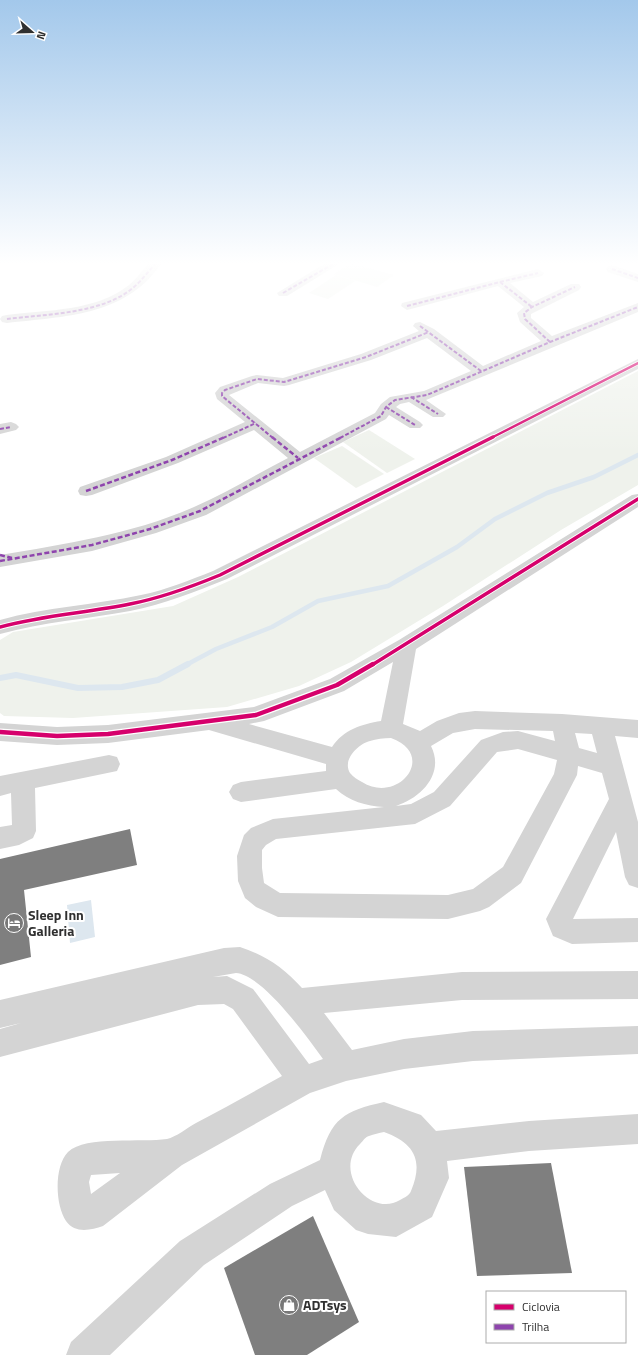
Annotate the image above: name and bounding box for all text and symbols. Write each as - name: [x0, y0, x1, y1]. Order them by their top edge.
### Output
- north arrow: [12, 12, 52, 52]
- text: N: [33, 29, 50, 42]
- place label: Sleep Inn Galleria: [28, 904, 84, 941]
- hotel icon: Sleep Inn Galleria: [3, 912, 25, 934]
- legend: [486, 1291, 626, 1343]
- shop icon: ADTsys: [278, 1294, 300, 1316]
- place label: ADTsys: [303, 1294, 347, 1315]
- text: Ciclovia: [522, 1297, 560, 1316]
- text: Trilha: [522, 1317, 549, 1336]

